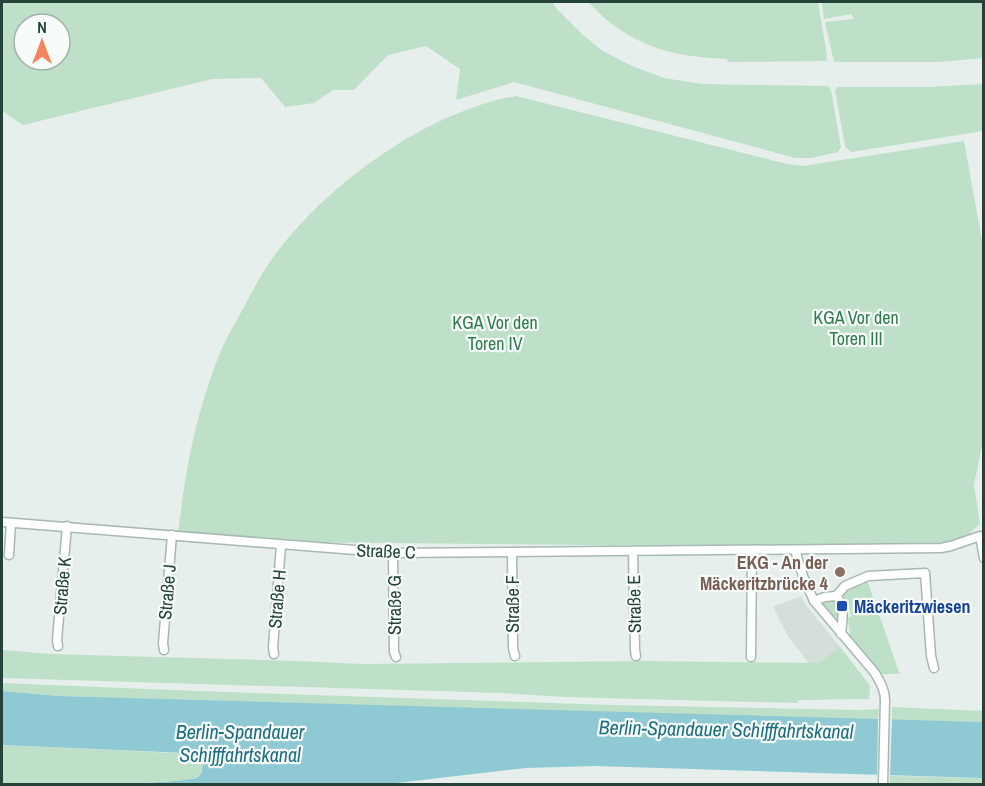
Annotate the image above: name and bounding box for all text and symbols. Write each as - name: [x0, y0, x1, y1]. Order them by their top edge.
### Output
- north arrow: [12, 12, 72, 72]
- text: N: [37, 16, 47, 38]
- park label: KGA Vor den Toren III: [813, 305, 899, 351]
- park label: KGA Vor den Toren IV: [452, 310, 538, 356]
- street label: Straße C: [356, 537, 416, 565]
- place label: EKG - An der Mäckeritzbrücke 4: [700, 550, 829, 596]
- street label: Straße K: [47, 556, 77, 616]
- street label: Straße J: [152, 563, 182, 621]
- marker: EKG - An der Mäckeritzbrücke 4: [833, 565, 847, 579]
- street label: Straße H: [262, 568, 292, 630]
- street label: Straße G: [382, 575, 407, 635]
- street label: Straße F: [500, 575, 525, 633]
- street label: Straße E: [621, 575, 647, 633]
- place label: Mäckeritzwiesen: [854, 594, 971, 619]
- marker: Mäckeritzwiesen: [835, 599, 849, 613]
- water label: Berlin-Spandauer Schifffahrtskanal: [599, 713, 854, 745]
- water label: Berlin-Spandauer Schifffahrtskanal: [176, 718, 305, 768]

